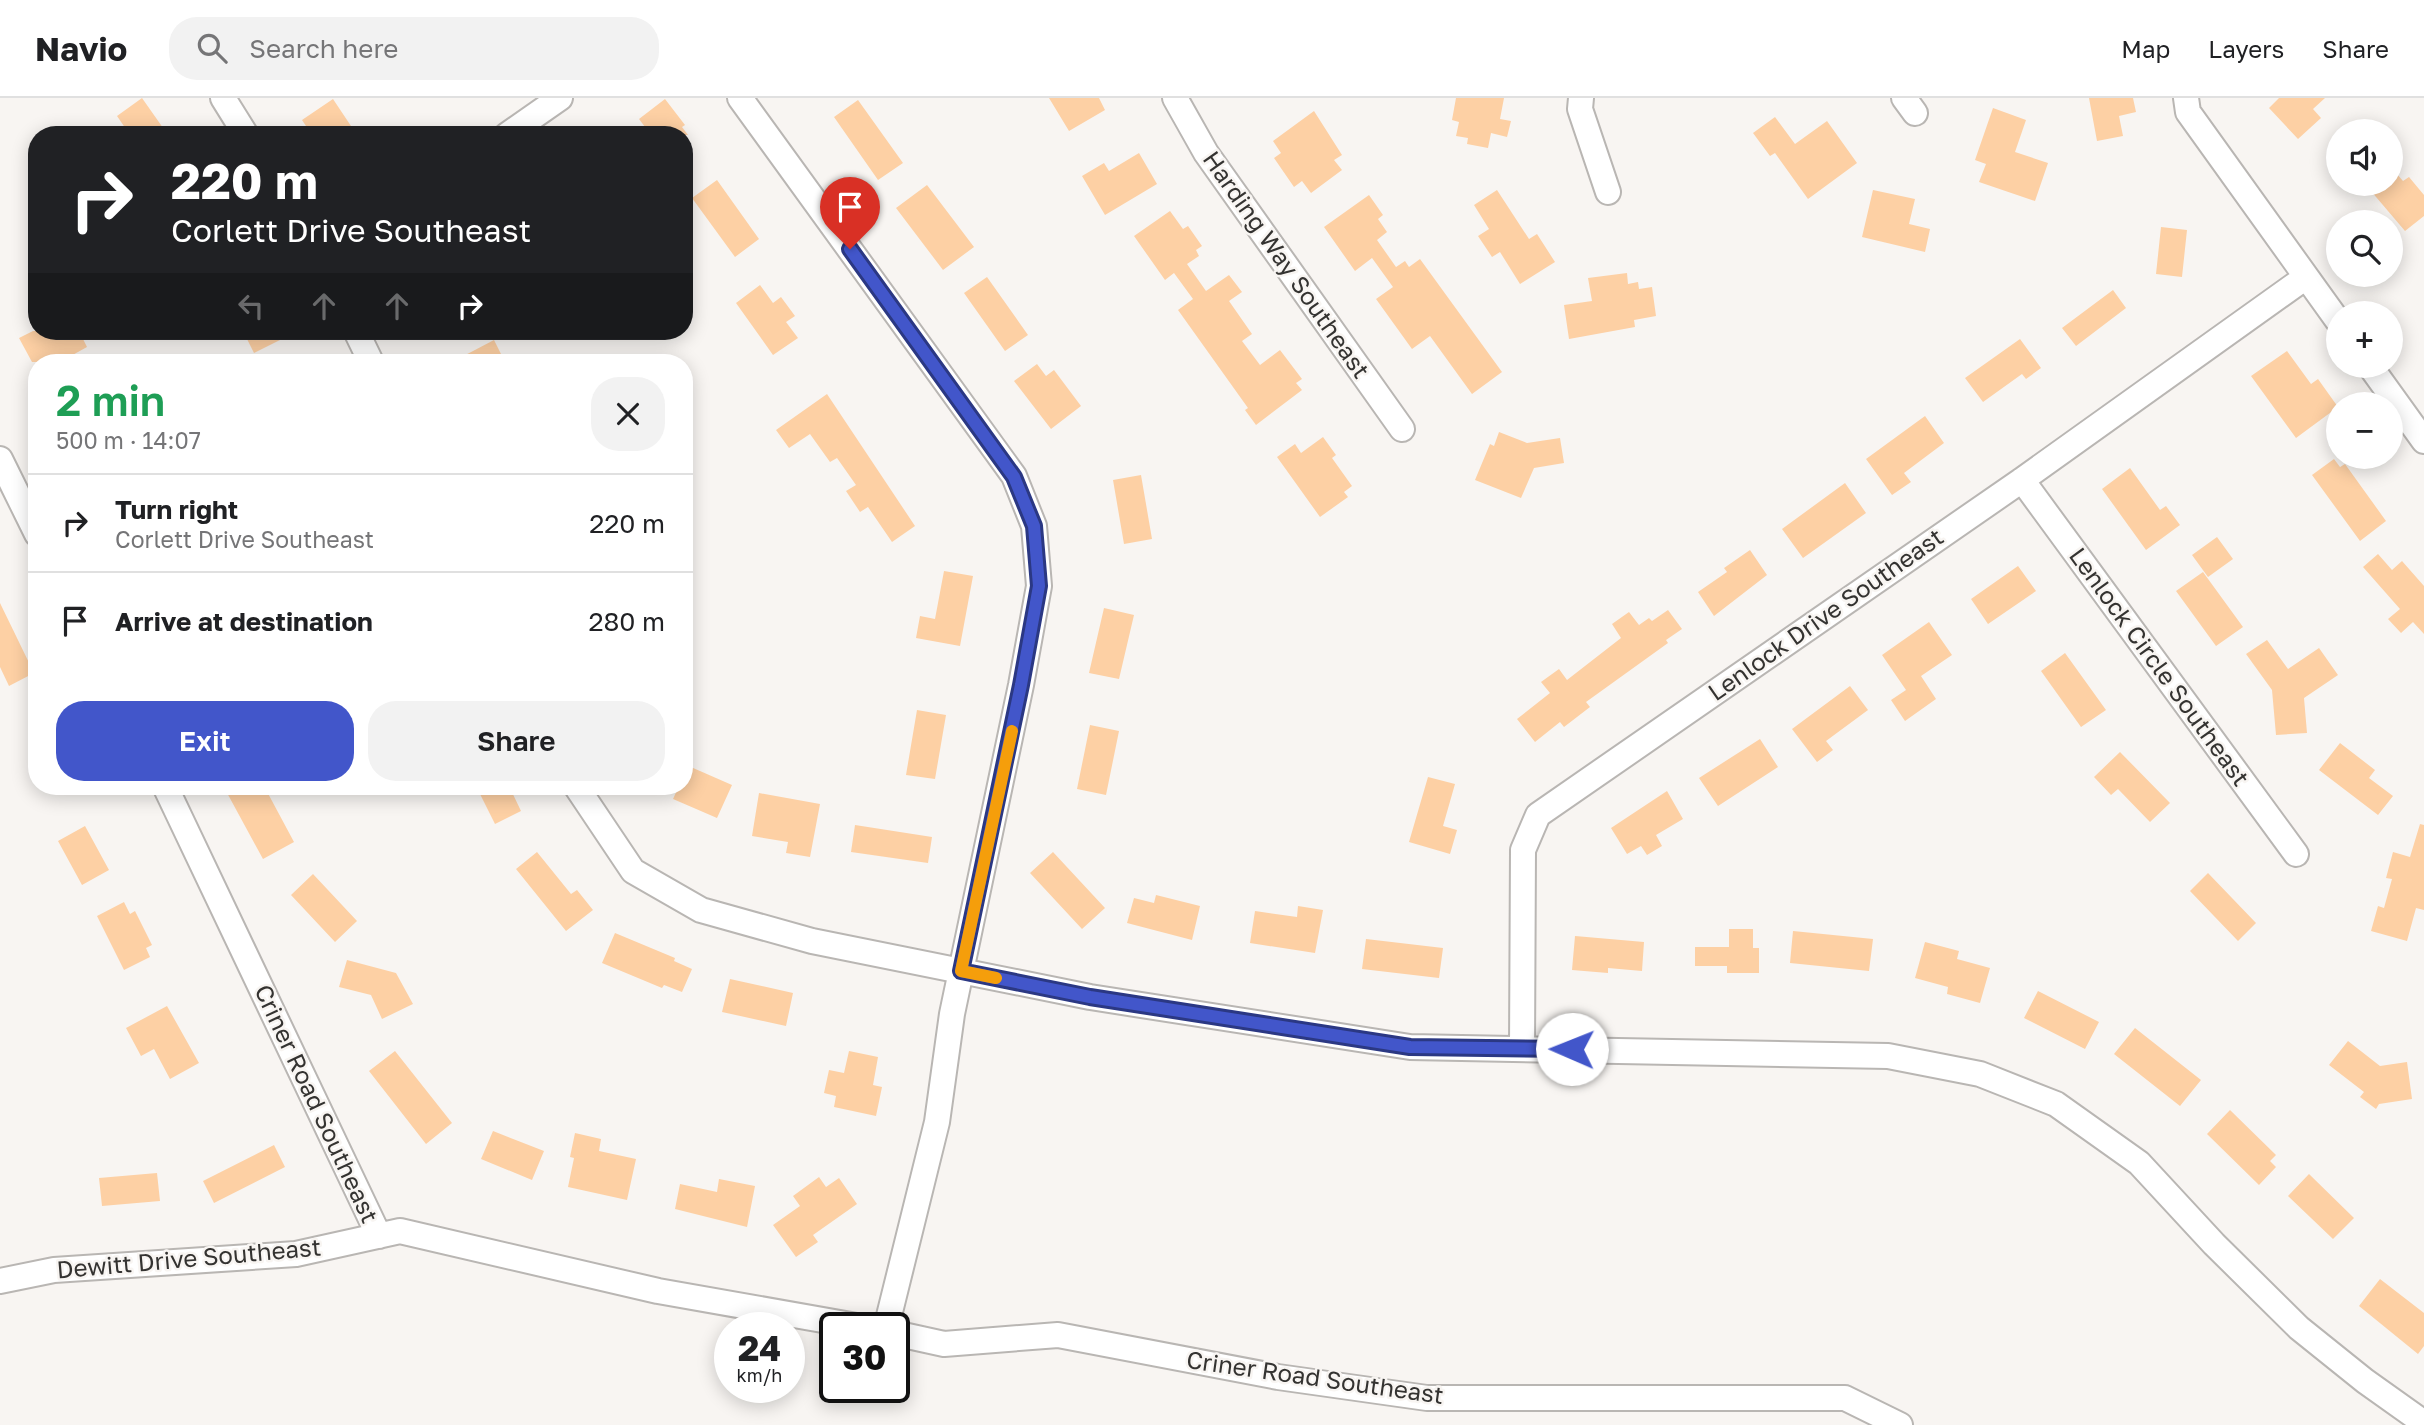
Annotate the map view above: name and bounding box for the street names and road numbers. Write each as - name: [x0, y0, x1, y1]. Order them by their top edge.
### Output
- street label: Harding Way Southeast: [1198, 145, 1377, 383]
- street label: Lenlock Drive Southeast: [1702, 521, 1948, 706]
- street label: Lenlock Circle Southeast: [2064, 541, 2256, 791]
- street label: Criner Road Southeast: [249, 980, 385, 1227]
- street label: Dewitt Drive Southeast: [55, 1232, 322, 1284]
- street label: Criner Road Southeast: [1185, 1344, 1446, 1409]

